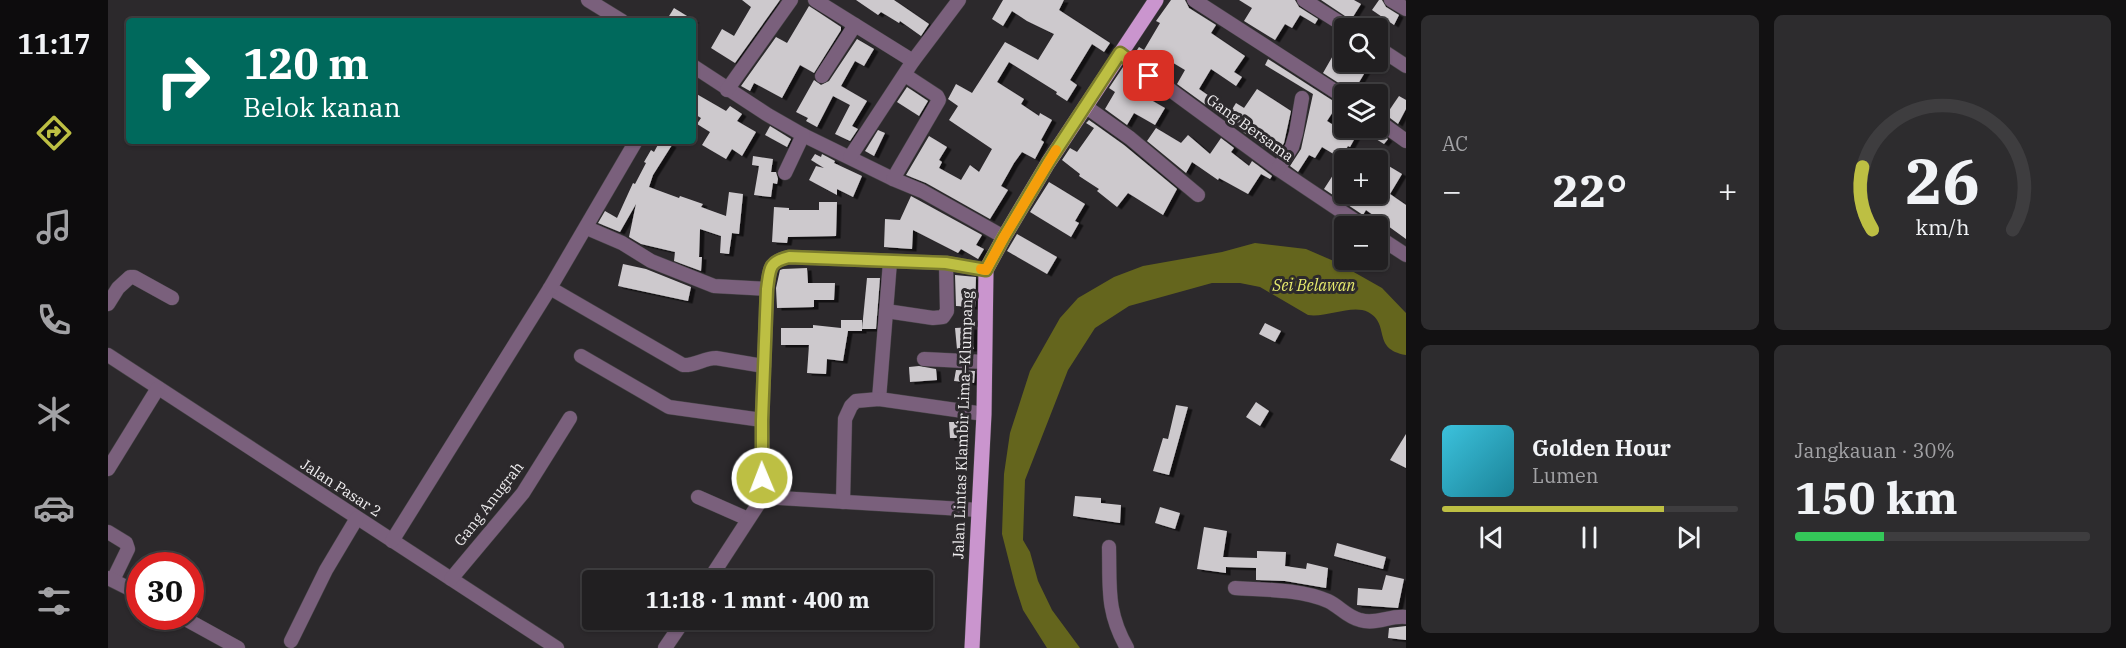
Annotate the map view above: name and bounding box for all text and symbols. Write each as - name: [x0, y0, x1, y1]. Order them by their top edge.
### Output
- map controls: [1334, 18, 1388, 270]
- button: search: [1334, 18, 1388, 72]
- text: 11:17: [18, 26, 90, 61]
- text: 120 m: [243, 36, 369, 91]
- icon: right: [144, 42, 222, 120]
- pin: [1123, 50, 1174, 101]
- icon: arrive: [1132, 59, 1165, 92]
- button: layers: [1334, 84, 1388, 138]
- text: Belok kanan: [243, 89, 401, 124]
- street label: Gang Bersama: [1203, 90, 1298, 166]
- icon: directions: [33, 112, 75, 154]
- text: AC: [1442, 130, 1468, 157]
- text: 26: [1905, 140, 1980, 221]
- button: +: [1334, 150, 1388, 204]
- text: 22°: [1552, 161, 1627, 219]
- text: −: [1442, 169, 1462, 212]
- text: +: [1718, 169, 1738, 212]
- icon: music: [33, 206, 75, 248]
- text: km/h: [1915, 213, 1969, 241]
- button: −: [1334, 216, 1388, 270]
- water label: Sei Belawan: [1272, 275, 1355, 295]
- street label: Jalan Lintas Klambir Lima–Klumpang: [948, 290, 977, 560]
- icon: phone: [33, 299, 75, 341]
- icon: climate: [33, 393, 75, 435]
- text: Golden Hour: [1532, 433, 1671, 462]
- text: Jangkauan · 30%: [1795, 437, 1955, 464]
- position arrow: [730, 446, 794, 510]
- street label: Jalan Pasar 2: [297, 454, 385, 521]
- street label: Gang Anugrah: [450, 458, 527, 550]
- text: Lumen: [1532, 462, 1599, 489]
- text: 150 km: [1795, 468, 1958, 526]
- icon: car: [33, 487, 75, 529]
- icon: previous: [1475, 521, 1508, 554]
- icon: pause: [1573, 521, 1606, 554]
- icon: next: [1672, 521, 1705, 554]
- speed limit sign: 30: [126, 552, 204, 630]
- icon: filters: [33, 580, 75, 622]
- text: 11:18 · 1 mnt · 400 m: [645, 585, 870, 614]

